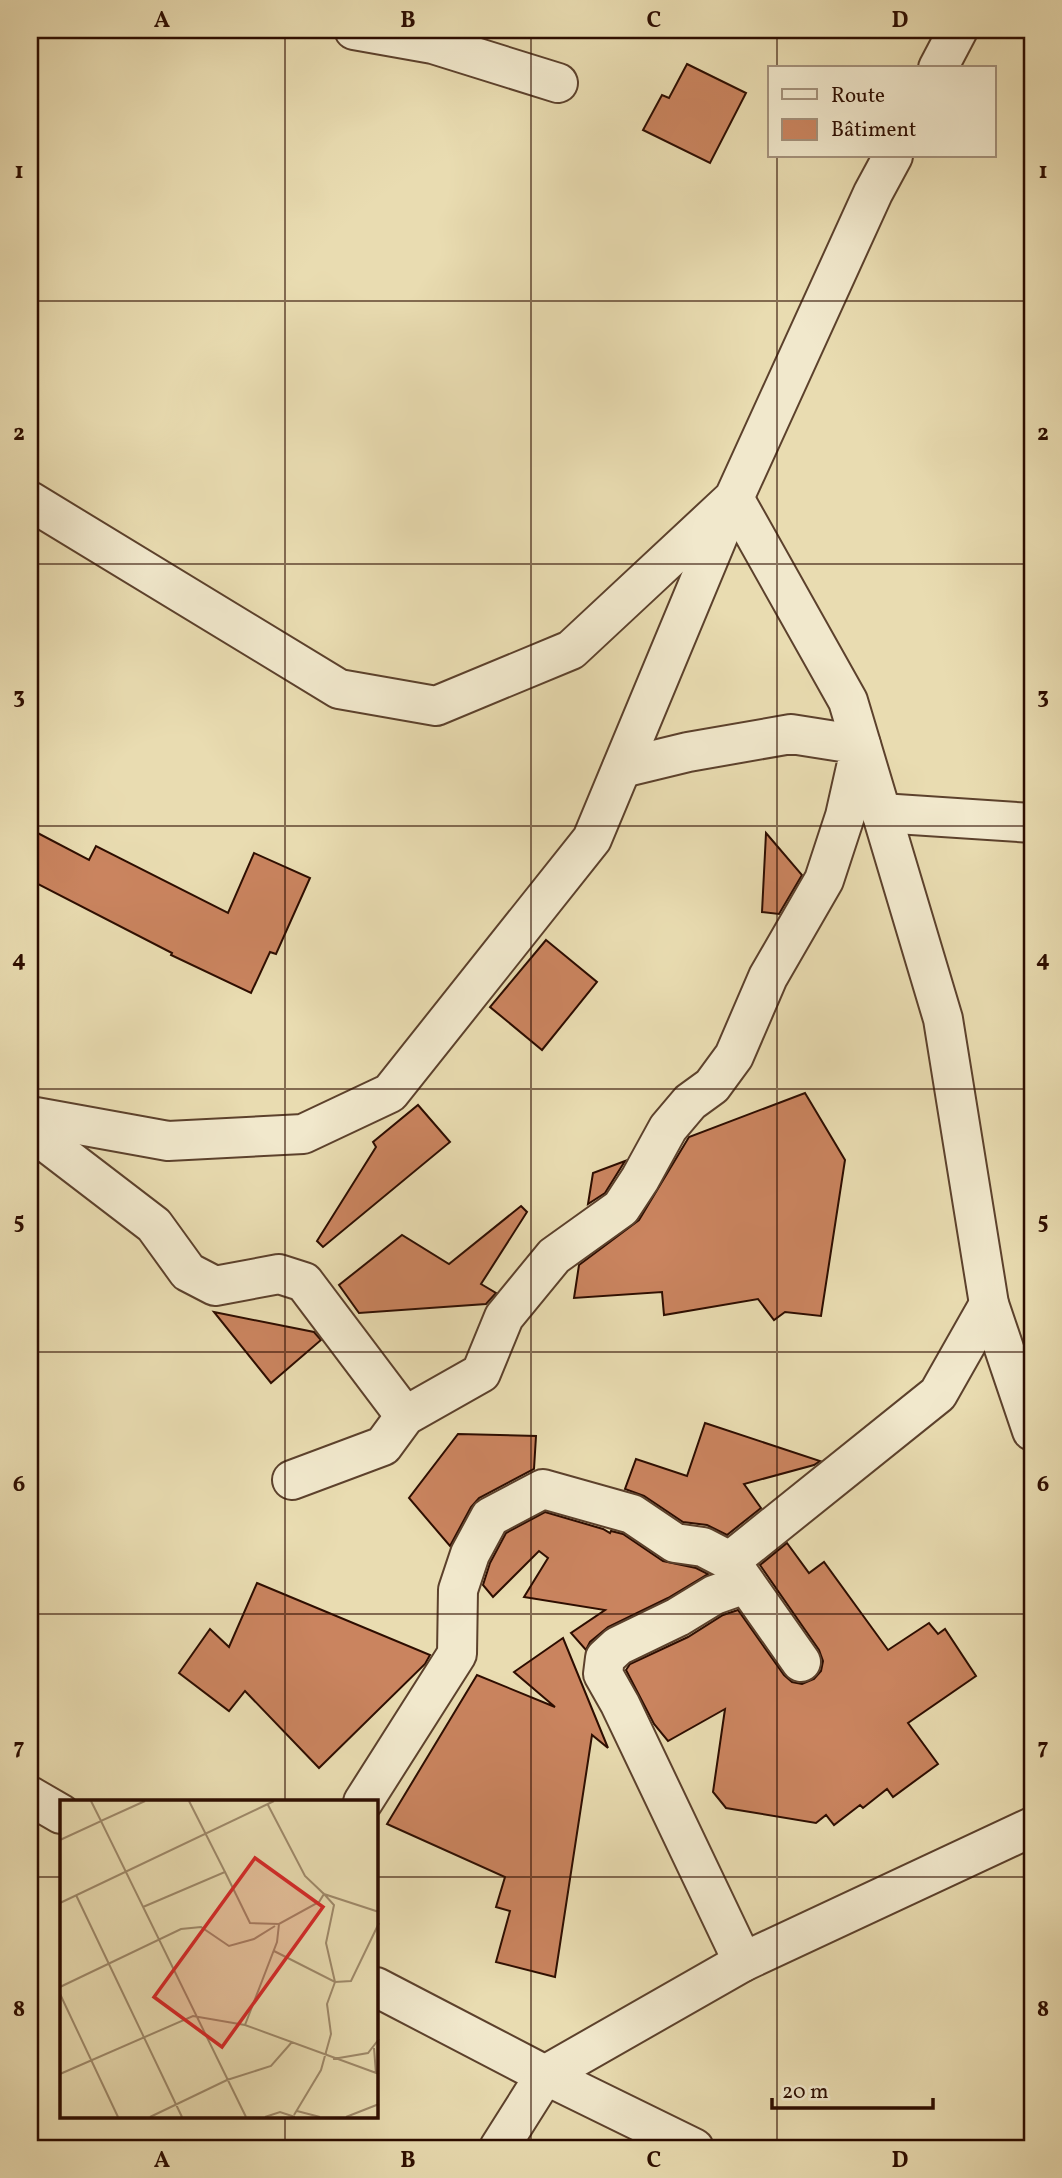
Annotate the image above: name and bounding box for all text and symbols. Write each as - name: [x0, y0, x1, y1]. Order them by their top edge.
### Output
- text: A: [154, 5, 170, 37]
- text: B: [400, 5, 416, 37]
- text: C: [647, 5, 661, 37]
- text: D: [892, 5, 909, 37]
- legend: [768, 66, 996, 158]
- text: Route: [831, 82, 885, 111]
- text: Bâtiment: [831, 116, 916, 145]
- text: 1: [14, 156, 24, 188]
- text: 1: [1038, 156, 1048, 188]
- text: 2: [13, 418, 25, 450]
- text: 2: [1037, 418, 1049, 450]
- text: 3: [13, 681, 25, 713]
- text: 3: [1037, 681, 1049, 713]
- text: 4: [12, 944, 26, 976]
- text: 4: [1036, 944, 1050, 976]
- text: 5: [13, 1206, 25, 1238]
- text: 5: [1037, 1206, 1049, 1238]
- text: 6: [13, 1469, 25, 1501]
- text: 6: [1037, 1469, 1049, 1501]
- text: 7: [14, 1732, 25, 1764]
- text: 7: [1038, 1732, 1049, 1764]
- inset map: [60, 1800, 378, 2118]
- text: 8: [13, 1994, 25, 2026]
- text: 8: [1037, 1994, 1049, 2026]
- scale bar: [772, 2066, 932, 2110]
- text: 20 m: [782, 2078, 828, 2107]
- text: A: [154, 2145, 170, 2177]
- text: B: [400, 2145, 416, 2177]
- text: C: [647, 2145, 661, 2177]
- text: D: [892, 2145, 909, 2177]

